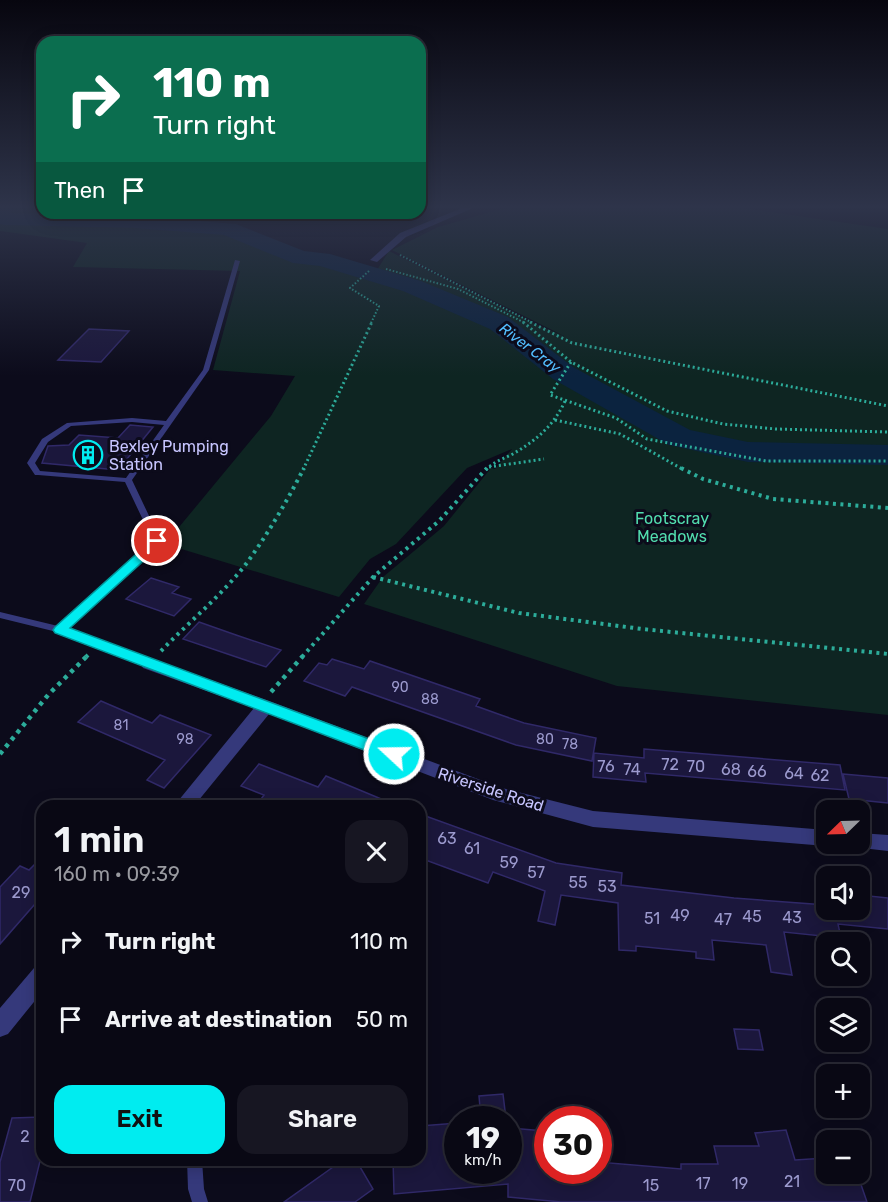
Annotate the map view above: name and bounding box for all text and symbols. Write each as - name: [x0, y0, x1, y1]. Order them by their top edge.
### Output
- text: 110 m: [153, 58, 271, 108]
- icon: right: [54, 60, 132, 138]
- text: Turn right: [153, 109, 276, 141]
- icon: arrive: [117, 174, 150, 207]
- text: Then: [54, 177, 105, 204]
- water label: River Cray: [496, 319, 565, 377]
- place label: Bexley Pumping Station: [109, 437, 229, 474]
- building icon: Bexley Pumping Station: [72, 439, 104, 471]
- park label: Footscray Meadows: [635, 509, 709, 546]
- pin: [131, 515, 182, 566]
- icon: arrive: [140, 524, 173, 557]
- house number: 90: [391, 679, 409, 696]
- house number: 88: [421, 691, 439, 708]
- house number: 81: [114, 717, 128, 734]
- position arrow: [362, 722, 426, 786]
- house number: 98: [176, 731, 194, 748]
- house number: 80: [536, 731, 554, 748]
- house number: 78: [562, 736, 578, 753]
- house number: 72: [661, 755, 679, 774]
- house number: 76: [597, 757, 615, 776]
- house number: 70: [687, 757, 705, 776]
- house number: 74: [623, 760, 641, 779]
- house number: 68: [721, 760, 741, 779]
- house number: 66: [747, 762, 767, 781]
- street label: Riverside Road: [435, 763, 546, 816]
- house number: 64: [784, 764, 804, 783]
- house number: 62: [810, 766, 830, 785]
- north arrow: [816, 800, 870, 854]
- map controls: [816, 800, 870, 1184]
- text: 1 min: [54, 818, 145, 861]
- button: close: [345, 820, 408, 883]
- house number: 63: [437, 829, 457, 848]
- house number: 61: [464, 839, 480, 858]
- house number: 59: [500, 853, 519, 872]
- text: 160 m · 09:39: [54, 862, 180, 886]
- house number: 57: [527, 863, 545, 882]
- button: sound: [816, 866, 870, 920]
- house number: 55: [568, 873, 588, 892]
- house number: 53: [597, 877, 617, 896]
- house number: 29: [12, 883, 30, 902]
- house number: 49: [670, 906, 690, 925]
- house number: 45: [742, 907, 762, 926]
- house number: 43: [782, 908, 802, 927]
- house number: 51: [644, 909, 660, 928]
- house number: 47: [714, 910, 732, 929]
- icon: right: [54, 925, 87, 958]
- text: Turn right: [105, 928, 215, 955]
- text: 110 m: [350, 928, 408, 955]
- button: search: [816, 932, 870, 986]
- button: layers: [816, 998, 870, 1052]
- icon: arrive: [54, 1003, 87, 1036]
- text: Arrive at destination: [105, 1006, 332, 1033]
- text: 50 m: [356, 1006, 408, 1033]
- button: +: [816, 1064, 870, 1118]
- button: Exit: [54, 1085, 225, 1154]
- button: Share: [237, 1085, 408, 1154]
- speed limit sign: 30: [534, 1106, 612, 1184]
- text: 19: [466, 1120, 500, 1156]
- house number: 2: [20, 1127, 30, 1146]
- button: −: [816, 1130, 870, 1184]
- text: km/h: [464, 1151, 502, 1169]
- house number: 21: [784, 1172, 800, 1191]
- house number: 17: [695, 1174, 711, 1193]
- house number: 19: [732, 1174, 748, 1193]
- house number: 70: [8, 1176, 26, 1195]
- house number: 15: [643, 1176, 659, 1195]

